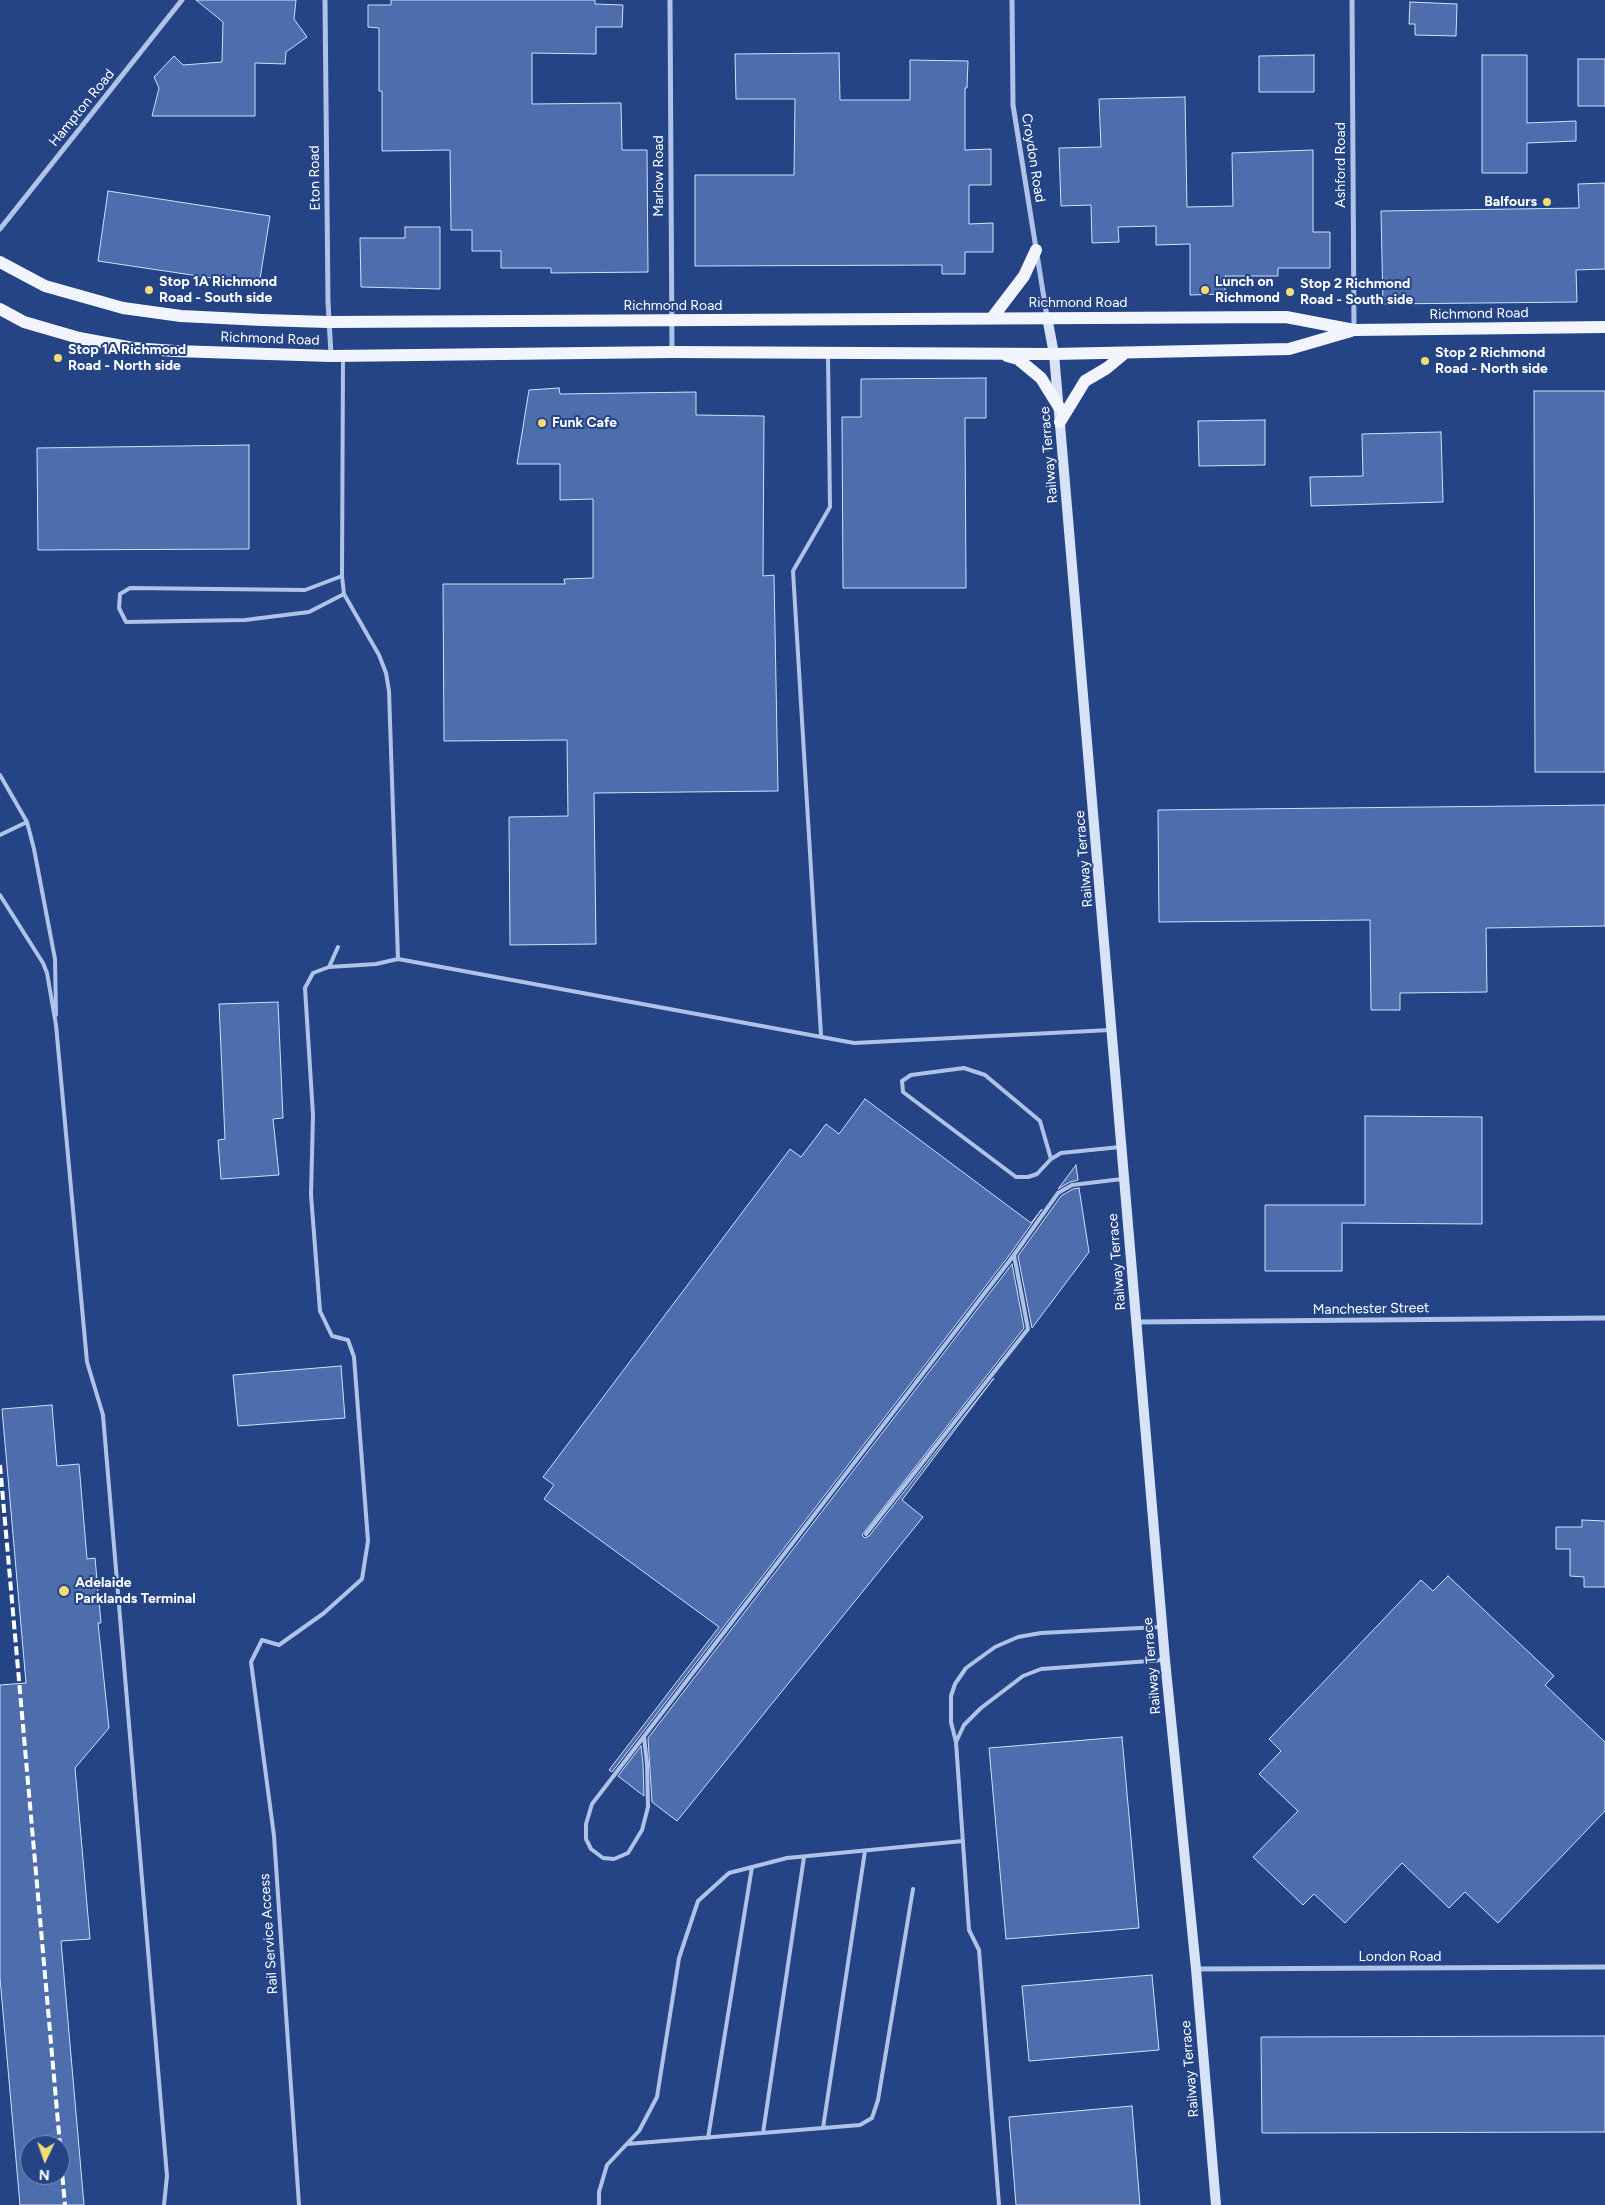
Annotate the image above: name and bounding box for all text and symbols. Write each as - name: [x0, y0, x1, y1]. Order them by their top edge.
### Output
- street label: Hampton Road: [46, 66, 118, 150]
- street label: Croydon Road: [1018, 112, 1048, 204]
- street label: Ashford Road: [1333, 122, 1349, 208]
- street label: Marlow Road: [651, 135, 667, 217]
- street label: Eton Road: [306, 145, 324, 211]
- place label: Balfours: [1484, 194, 1537, 210]
- marker: Balfours: [1541, 196, 1553, 208]
- place label: Stop 1A Richmond Road - South side: [159, 274, 277, 306]
- place label: Lunch on Richmond: [1215, 274, 1280, 306]
- place label: Stop 2 Richmond Road - South side: [1300, 276, 1413, 308]
- marker: Stop 1A Richmond Road - South side: [143, 284, 155, 296]
- marker: Lunch on Richmond: [1199, 284, 1211, 296]
- marker: Stop 2 Richmond Road - South side: [1284, 286, 1296, 298]
- street label: Richmond Road: [1028, 295, 1128, 311]
- street label: Richmond Road: [623, 298, 723, 314]
- street label: Richmond Road: [1429, 305, 1529, 323]
- street label: Richmond Road: [220, 329, 320, 349]
- place label: Stop 1A Richmond Road - North side: [68, 342, 186, 374]
- place label: Stop 2 Richmond Road - North side: [1435, 345, 1548, 378]
- marker: Stop 1A Richmond Road - North side: [52, 352, 64, 364]
- marker: Stop 2 Richmond Road - North side: [1419, 355, 1431, 367]
- street label: Railway Terrace: [1036, 406, 1062, 504]
- place label: Funk Cafe: [552, 415, 617, 431]
- marker: Funk Cafe: [536, 417, 548, 429]
- street label: Railway Terrace: [1071, 810, 1097, 908]
- street label: Railway Terrace: [1104, 1213, 1130, 1311]
- street label: Manchester Street: [1313, 1300, 1429, 1318]
- place label: Adelaide Parklands Terminal: [75, 1575, 196, 1608]
- marker: Adelaide Parklands Terminal: [57, 1584, 71, 1598]
- street label: Railway Terrace: [1139, 1617, 1165, 1715]
- street label: Rail Service Access: [256, 1873, 282, 1995]
- street label: London Road: [1358, 1949, 1442, 1965]
- street label: Railway Terrace: [1177, 2020, 1203, 2118]
- north arrow: [20, 2135, 70, 2185]
- text: N: [38, 2166, 50, 2183]

